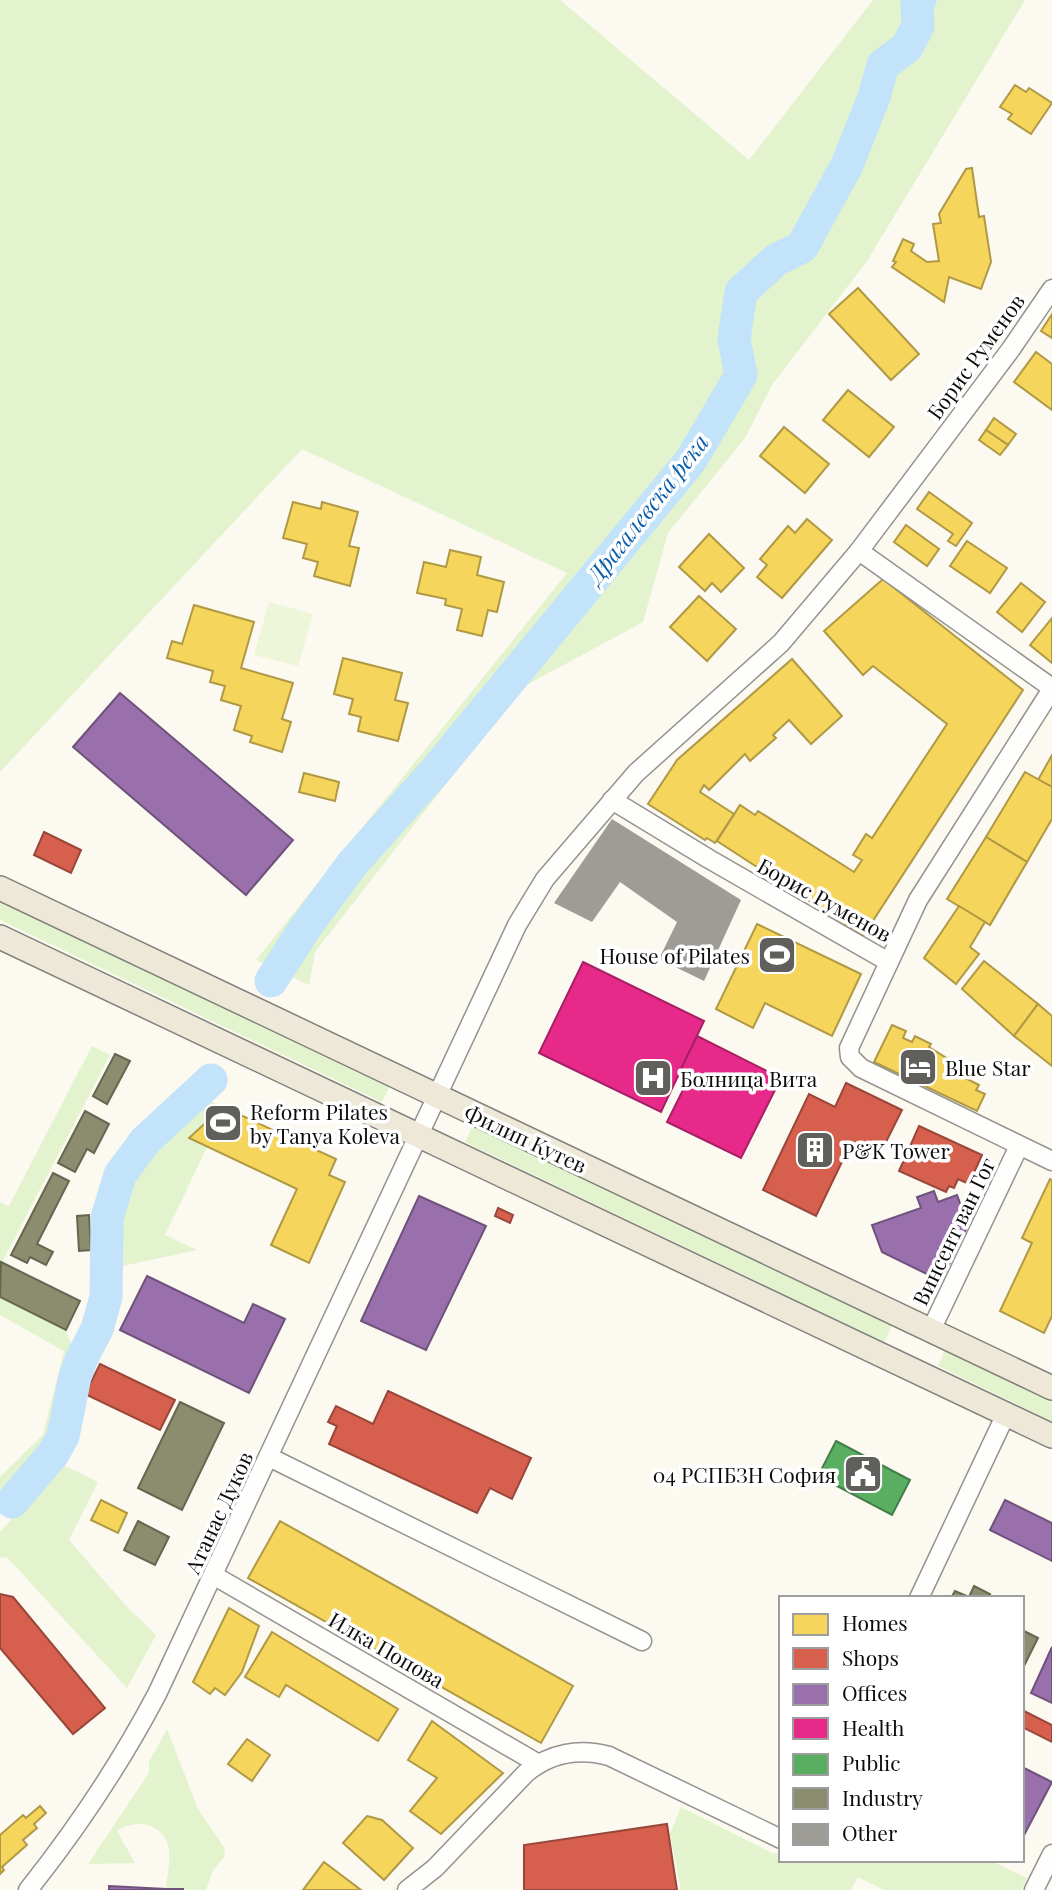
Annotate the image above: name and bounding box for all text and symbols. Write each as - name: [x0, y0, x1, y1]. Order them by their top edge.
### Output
- street label: Борис Руменов: [920, 287, 1030, 425]
- water label: Драгалевска река: [577, 427, 715, 592]
- street label: Борис Руменов: [753, 851, 897, 947]
- sports icon: House of Pilates: [756, 934, 798, 976]
- place label: House of Pilates: [599, 941, 750, 969]
- hotel icon: Blue Star: [897, 1046, 939, 1088]
- place label: Blue Star: [945, 1053, 1031, 1081]
- hospital icon: Болница Вита: [632, 1057, 674, 1099]
- place label: Болница Вита: [680, 1064, 818, 1092]
- place label: Reform Pilates by Tanya Koleva: [250, 1097, 400, 1149]
- street label: Филип Кутев: [460, 1097, 592, 1179]
- sports icon: Reform Pilates by Tanya Koleva: [202, 1102, 244, 1144]
- building icon: P&K Tower: [794, 1129, 836, 1171]
- place label: P&K Tower: [842, 1136, 950, 1164]
- street label: Винсент ван Гог: [905, 1152, 1001, 1309]
- street label: Атанас Дуков: [177, 1446, 258, 1578]
- public building icon: 04 РСПБЗН София: [842, 1453, 884, 1495]
- place label: 04 РСПБЗН София: [653, 1460, 836, 1488]
- legend: [779, 1596, 1024, 1862]
- street label: Илка Попова: [324, 1605, 450, 1694]
- text: Homes: [842, 1608, 908, 1636]
- text: Shops: [842, 1643, 899, 1671]
- text: Offices: [842, 1678, 907, 1706]
- text: Health: [842, 1713, 905, 1741]
- text: Public: [842, 1748, 900, 1776]
- text: Industry: [842, 1783, 923, 1811]
- text: Other: [842, 1818, 898, 1846]

